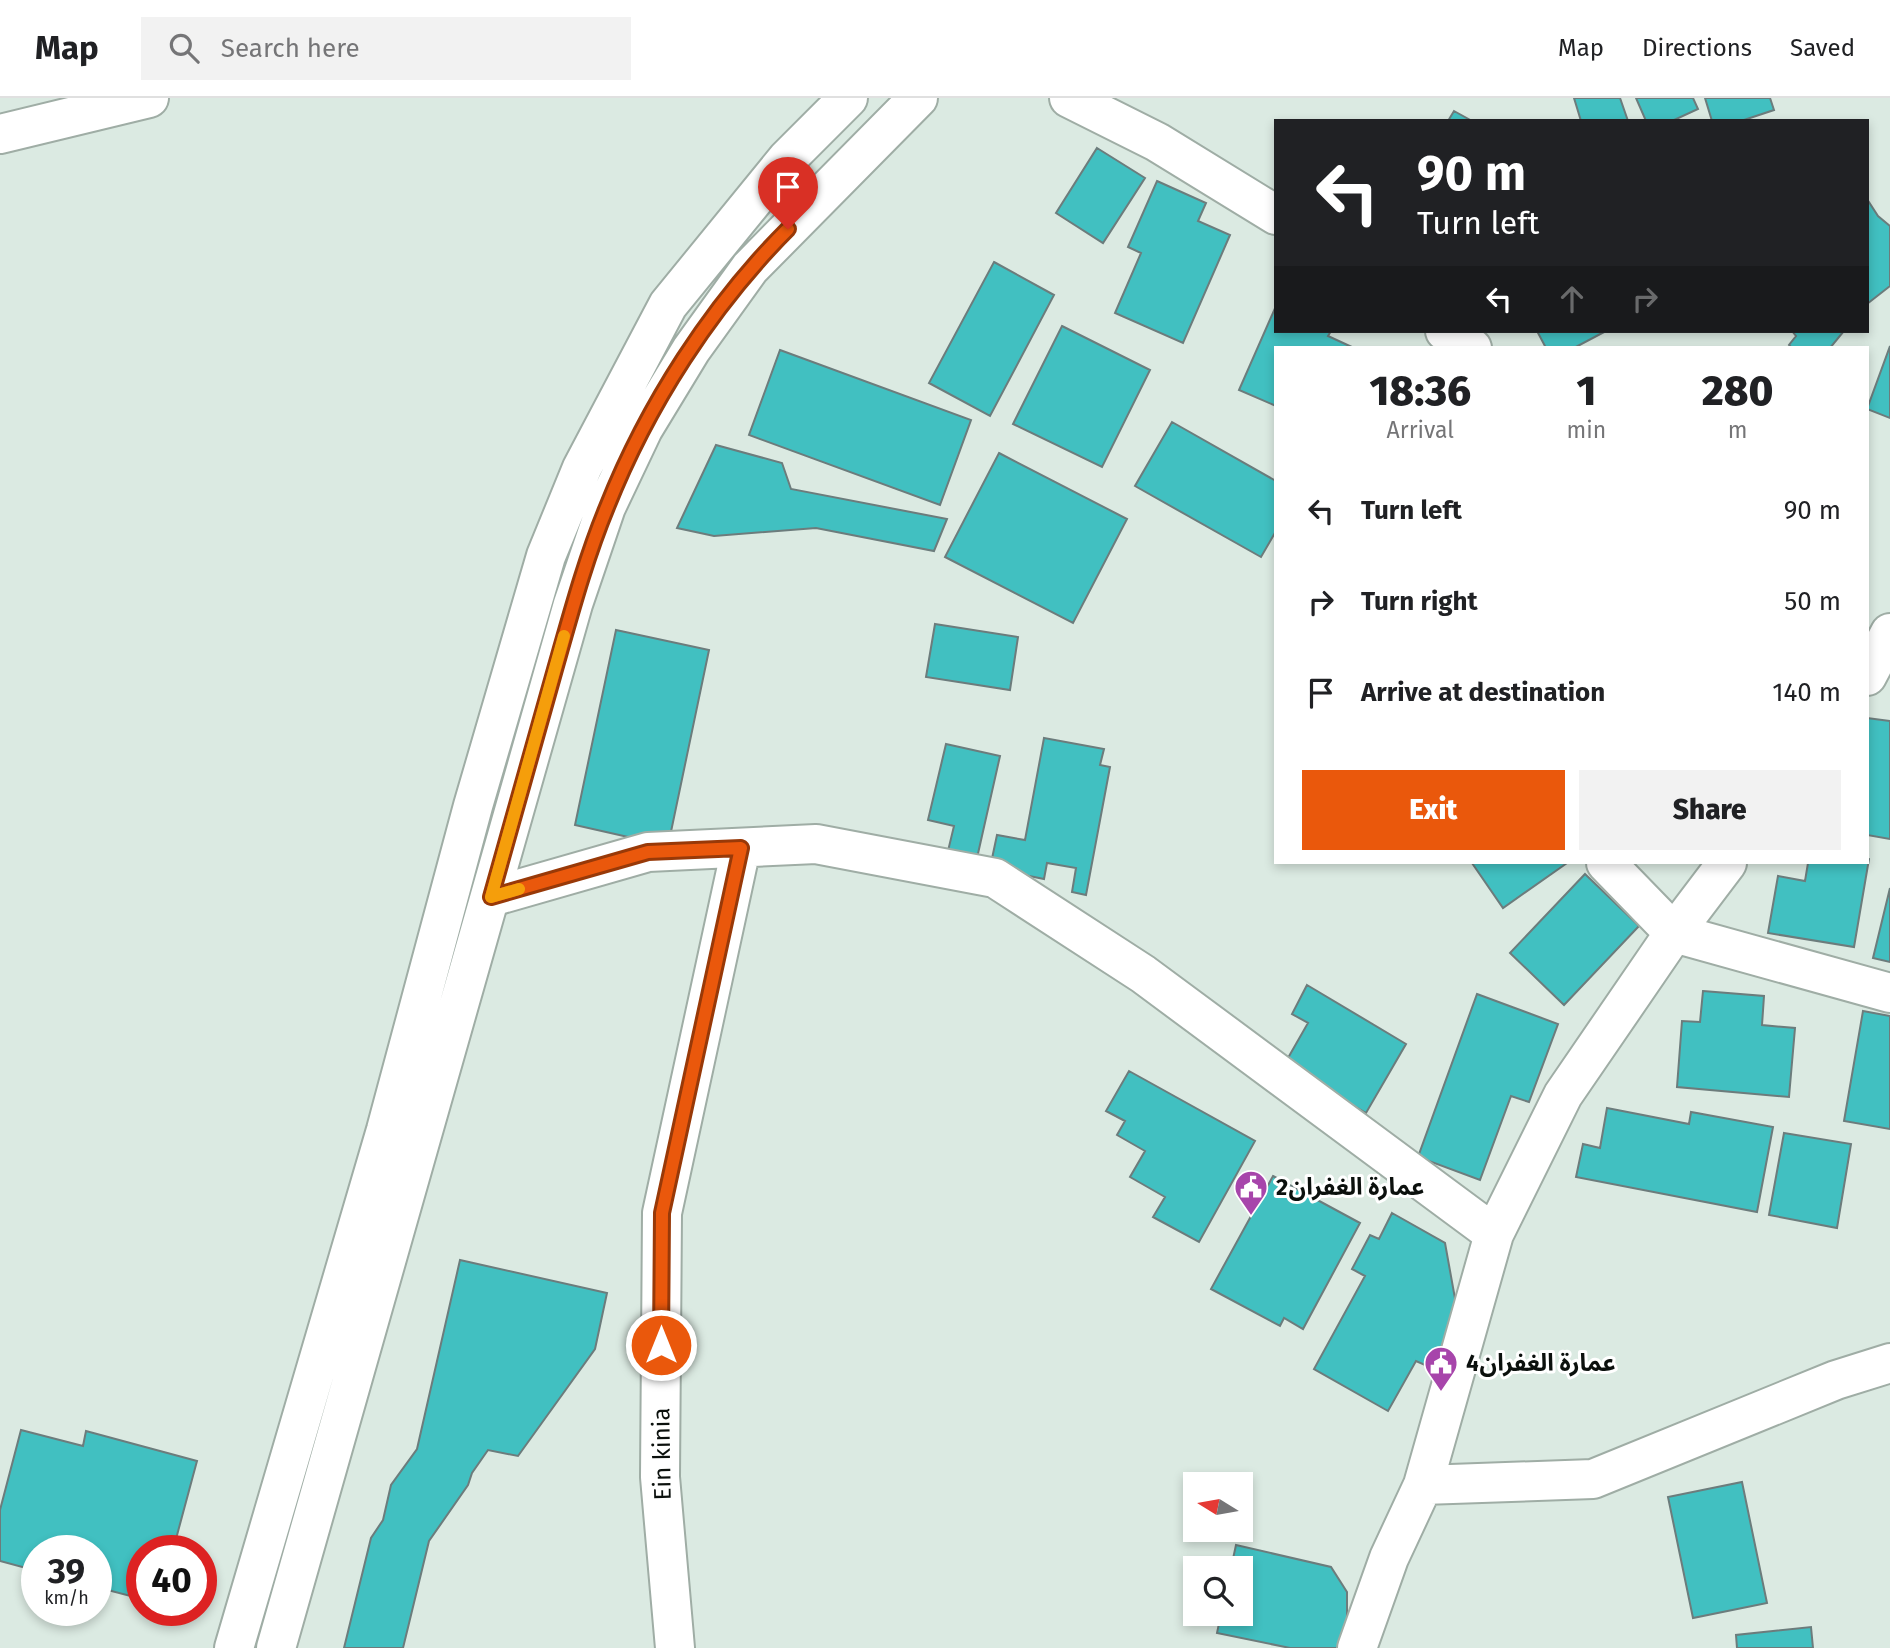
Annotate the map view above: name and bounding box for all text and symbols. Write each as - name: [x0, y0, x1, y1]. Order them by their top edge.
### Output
- search box: [141, 17, 631, 80]
- text: Map: [35, 28, 99, 68]
- icon: search: [165, 29, 203, 67]
- text: Search here: [221, 33, 360, 64]
- text: Map: [1558, 34, 1604, 62]
- text: Directions: [1642, 34, 1752, 62]
- text: Saved: [1790, 34, 1855, 62]
- text: 90 m: [1417, 144, 1526, 203]
- icon: left: [1302, 147, 1393, 238]
- pin: [758, 157, 818, 229]
- icon: arrive: [769, 168, 807, 206]
- text: Turn left: [1417, 204, 1539, 242]
- icon: left: [1480, 280, 1518, 318]
- icon: ahead: [1553, 280, 1591, 318]
- icon: right: [1626, 280, 1664, 318]
- text: 18:36: [1369, 366, 1471, 416]
- text: 1: [1577, 366, 1596, 416]
- text: 280: [1702, 366, 1773, 416]
- text: Arrival: [1387, 416, 1454, 444]
- text: min: [1567, 416, 1606, 444]
- text: m: [1728, 416, 1747, 444]
- icon: left: [1302, 492, 1340, 530]
- text: Turn left: [1361, 495, 1462, 526]
- text: 90 m: [1784, 495, 1841, 526]
- icon: right: [1302, 583, 1340, 621]
- text: Turn right: [1361, 586, 1478, 617]
- text: 50 m: [1784, 586, 1841, 617]
- icon: arrive: [1302, 674, 1340, 712]
- text: Arrive at destination: [1361, 677, 1605, 708]
- text: 140 m: [1772, 677, 1841, 708]
- button: Exit: [1302, 770, 1565, 850]
- button: Share: [1579, 770, 1841, 850]
- public building icon: عمارة الغفران2: [1232, 1168, 1270, 1217]
- place label: عمارة الغفران2: [1276, 1173, 1424, 1201]
- position arrow: [624, 1308, 698, 1382]
- public building icon: عمارة الغفران4: [1422, 1344, 1460, 1393]
- place label: عمارة الغفران4: [1466, 1349, 1616, 1377]
- street label: Ein kinia: [647, 1407, 677, 1501]
- north arrow: [1183, 1472, 1253, 1542]
- map controls: [1183, 1472, 1253, 1626]
- speed limit sign: 40: [126, 1535, 217, 1626]
- text: 39: [48, 1550, 85, 1592]
- button: search: [1183, 1556, 1253, 1626]
- text: km/h: [44, 1587, 89, 1609]

